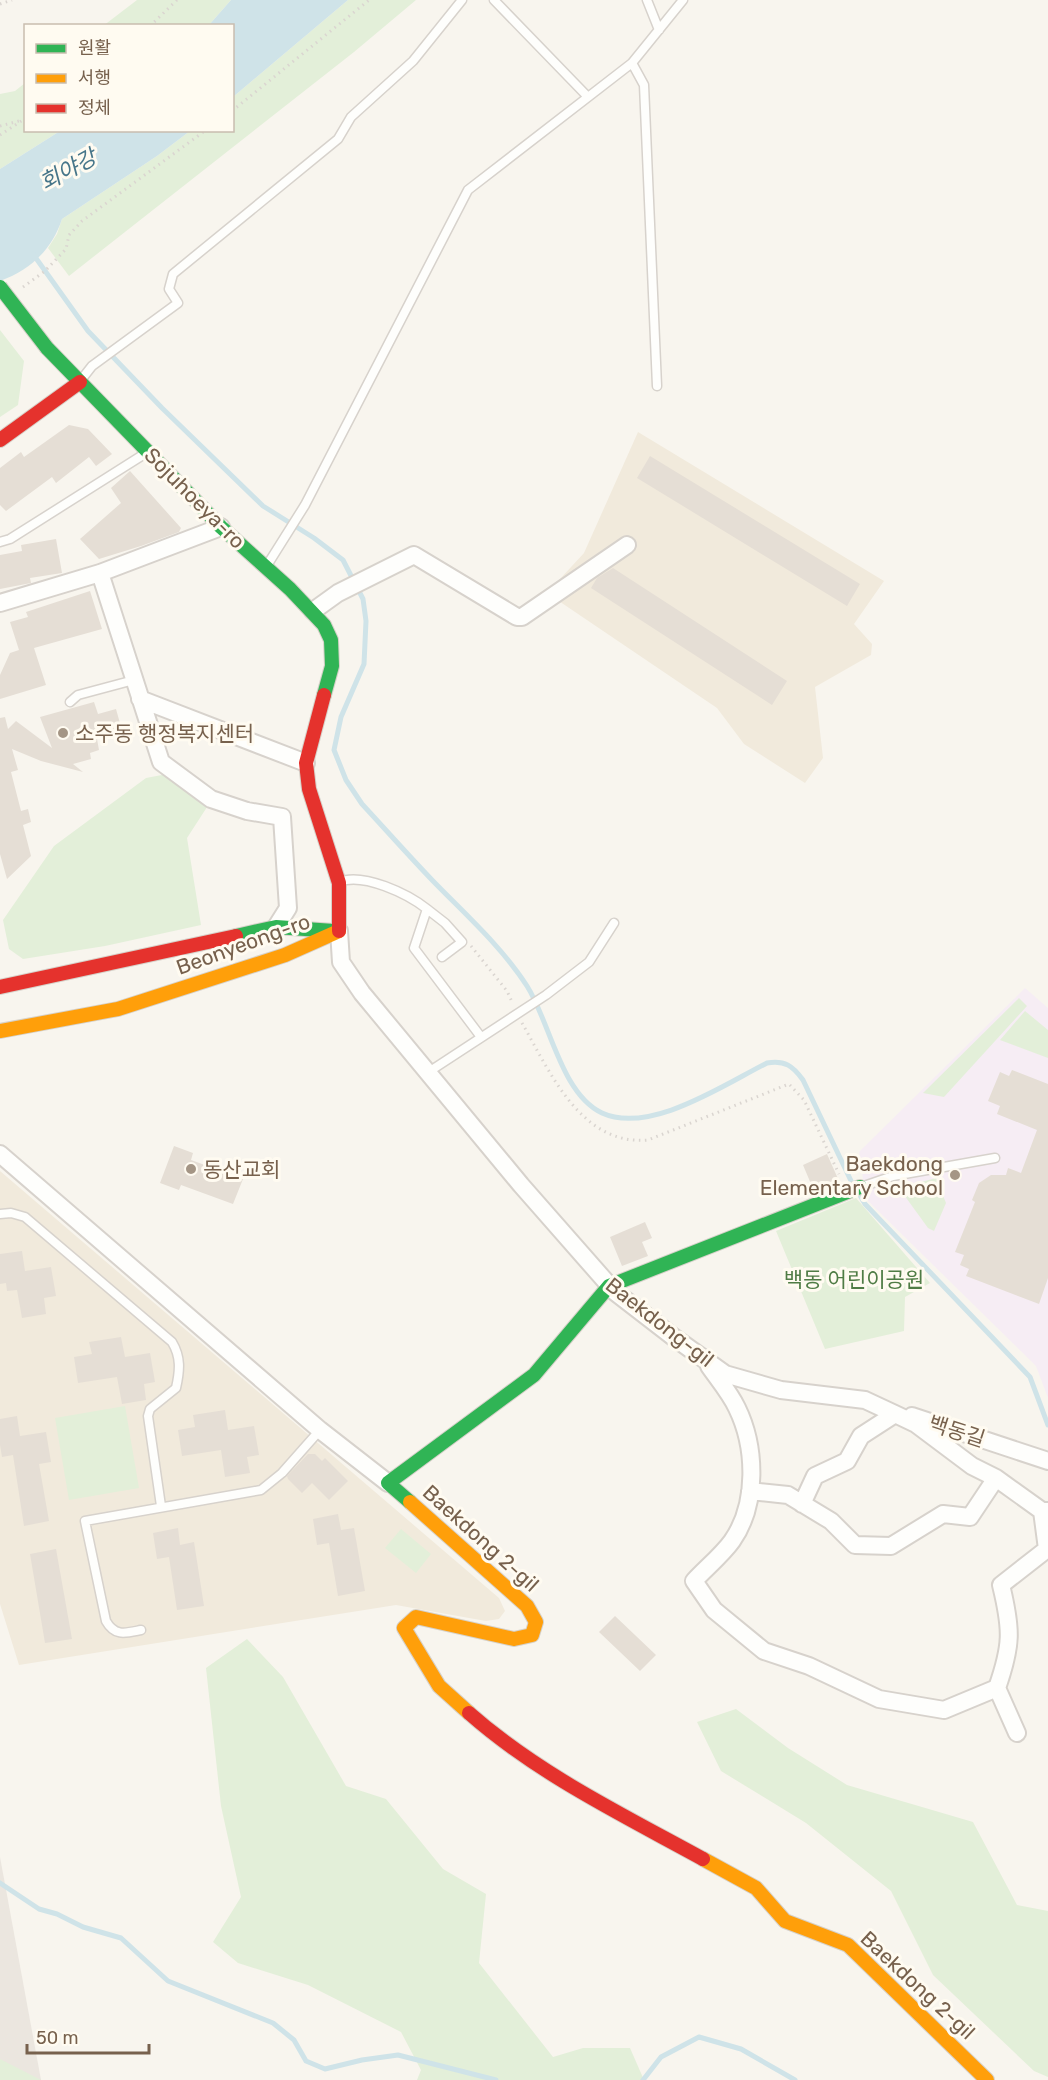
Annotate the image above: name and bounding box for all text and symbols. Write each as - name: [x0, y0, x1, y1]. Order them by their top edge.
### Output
- legend: [24, 24, 234, 132]
- text: 원활: [78, 37, 111, 59]
- text: 서행: [78, 67, 111, 89]
- text: 정체: [78, 97, 111, 119]
- water label: 회야강: [35, 142, 104, 197]
- street label: Sojuhoeya-ro: [139, 442, 251, 554]
- place label: 소주동 행정복지센터: [75, 721, 254, 746]
- marker: 소주동 행정복지센터: [56, 726, 70, 740]
- street label: Beonyeong-ro: [173, 908, 313, 980]
- place label: Baekdong Elementary School: [760, 1151, 943, 1200]
- place label: 동산교회: [203, 1157, 280, 1182]
- marker: 동산교회: [184, 1162, 198, 1176]
- marker: Baekdong Elementary School: [948, 1168, 962, 1182]
- park label: 백동 어린이공원: [784, 1267, 924, 1292]
- street label: Baekdong-gil: [601, 1272, 719, 1372]
- street label: 백동길: [926, 1410, 988, 1452]
- street label: Baekdong 2-gil: [418, 1479, 544, 1597]
- street label: Baekdong 2-gil: [856, 1926, 980, 2044]
- scale bar: [27, 2017, 148, 2055]
- text: 50 m: [36, 2027, 79, 2049]

